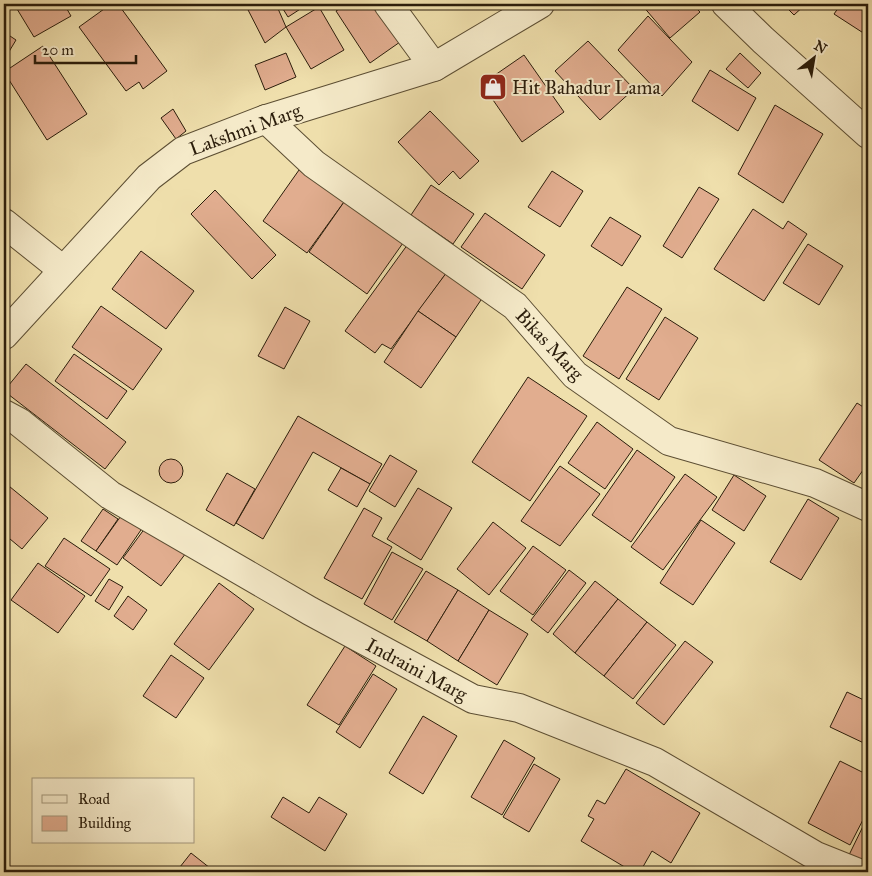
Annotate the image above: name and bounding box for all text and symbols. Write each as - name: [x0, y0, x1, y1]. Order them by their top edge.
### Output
- scale bar: [35, 32, 136, 64]
- north arrow: [790, 32, 840, 82]
- text: N: [811, 37, 830, 58]
- text: 20 m: [42, 41, 74, 59]
- shop icon: Hit Bahadur Lama: [478, 72, 508, 102]
- place label: Hit Bahadur Lama: [512, 76, 661, 99]
- street label: Lakshmi Marg: [186, 99, 305, 161]
- street label: Bikas Marg: [510, 304, 589, 386]
- street label: Indraini Marg: [362, 633, 472, 707]
- legend: [32, 778, 195, 844]
- text: Road: [78, 790, 110, 808]
- text: Building: [78, 814, 132, 832]

